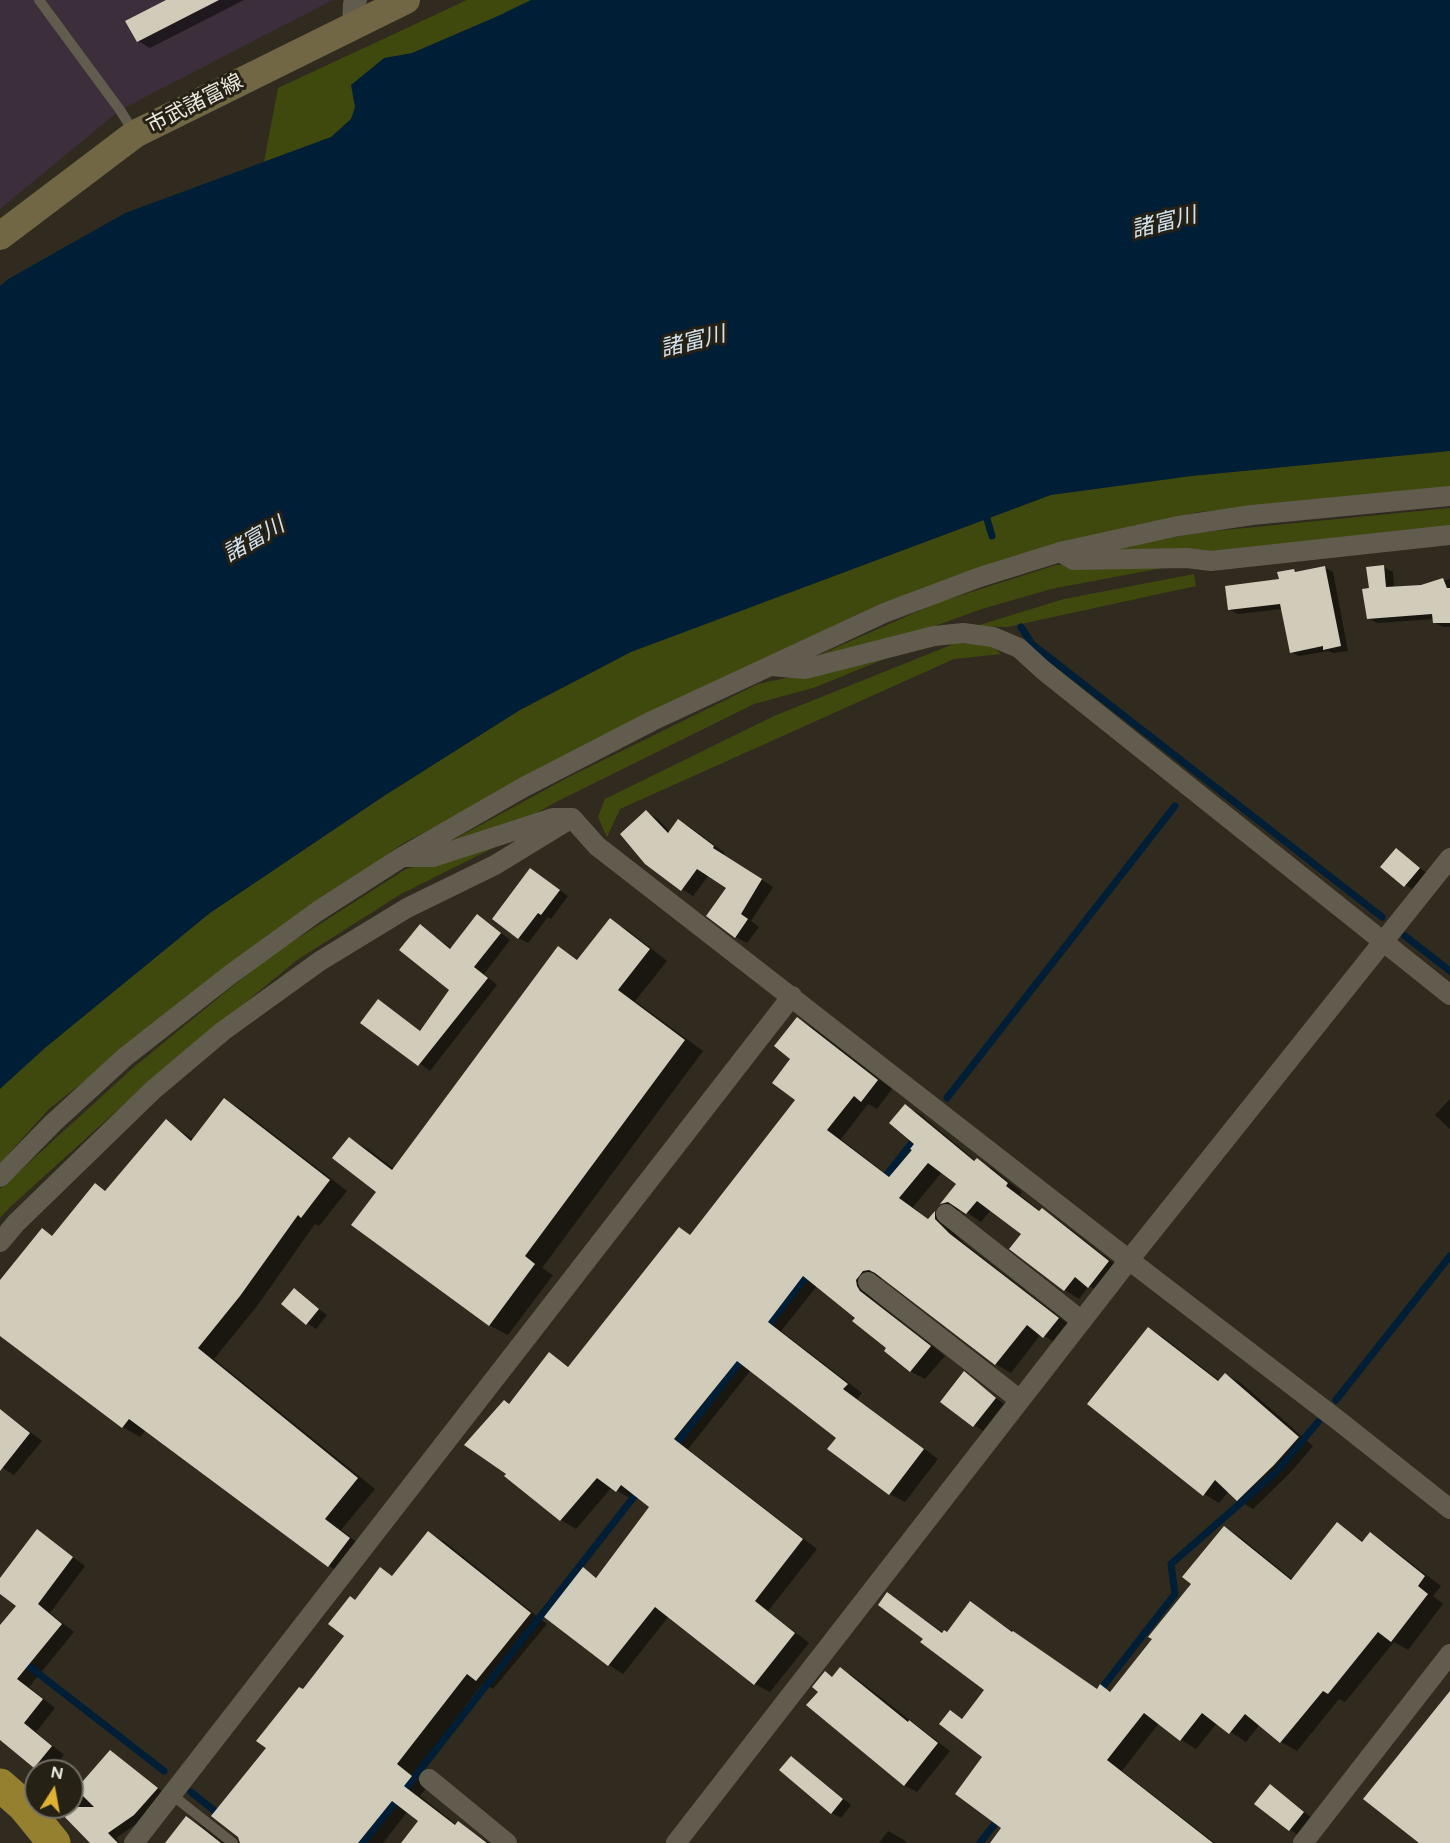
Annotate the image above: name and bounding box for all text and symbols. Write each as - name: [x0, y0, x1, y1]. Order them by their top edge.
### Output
- street label: 市武諸富線: [143, 69, 247, 139]
- water label: 諸富川: [1129, 202, 1199, 244]
- water label: 諸富川: [658, 321, 728, 363]
- water label: 諸富川: [219, 512, 289, 568]
- north arrow: [24, 1759, 84, 1819]
- text: N: [49, 1762, 65, 1783]

